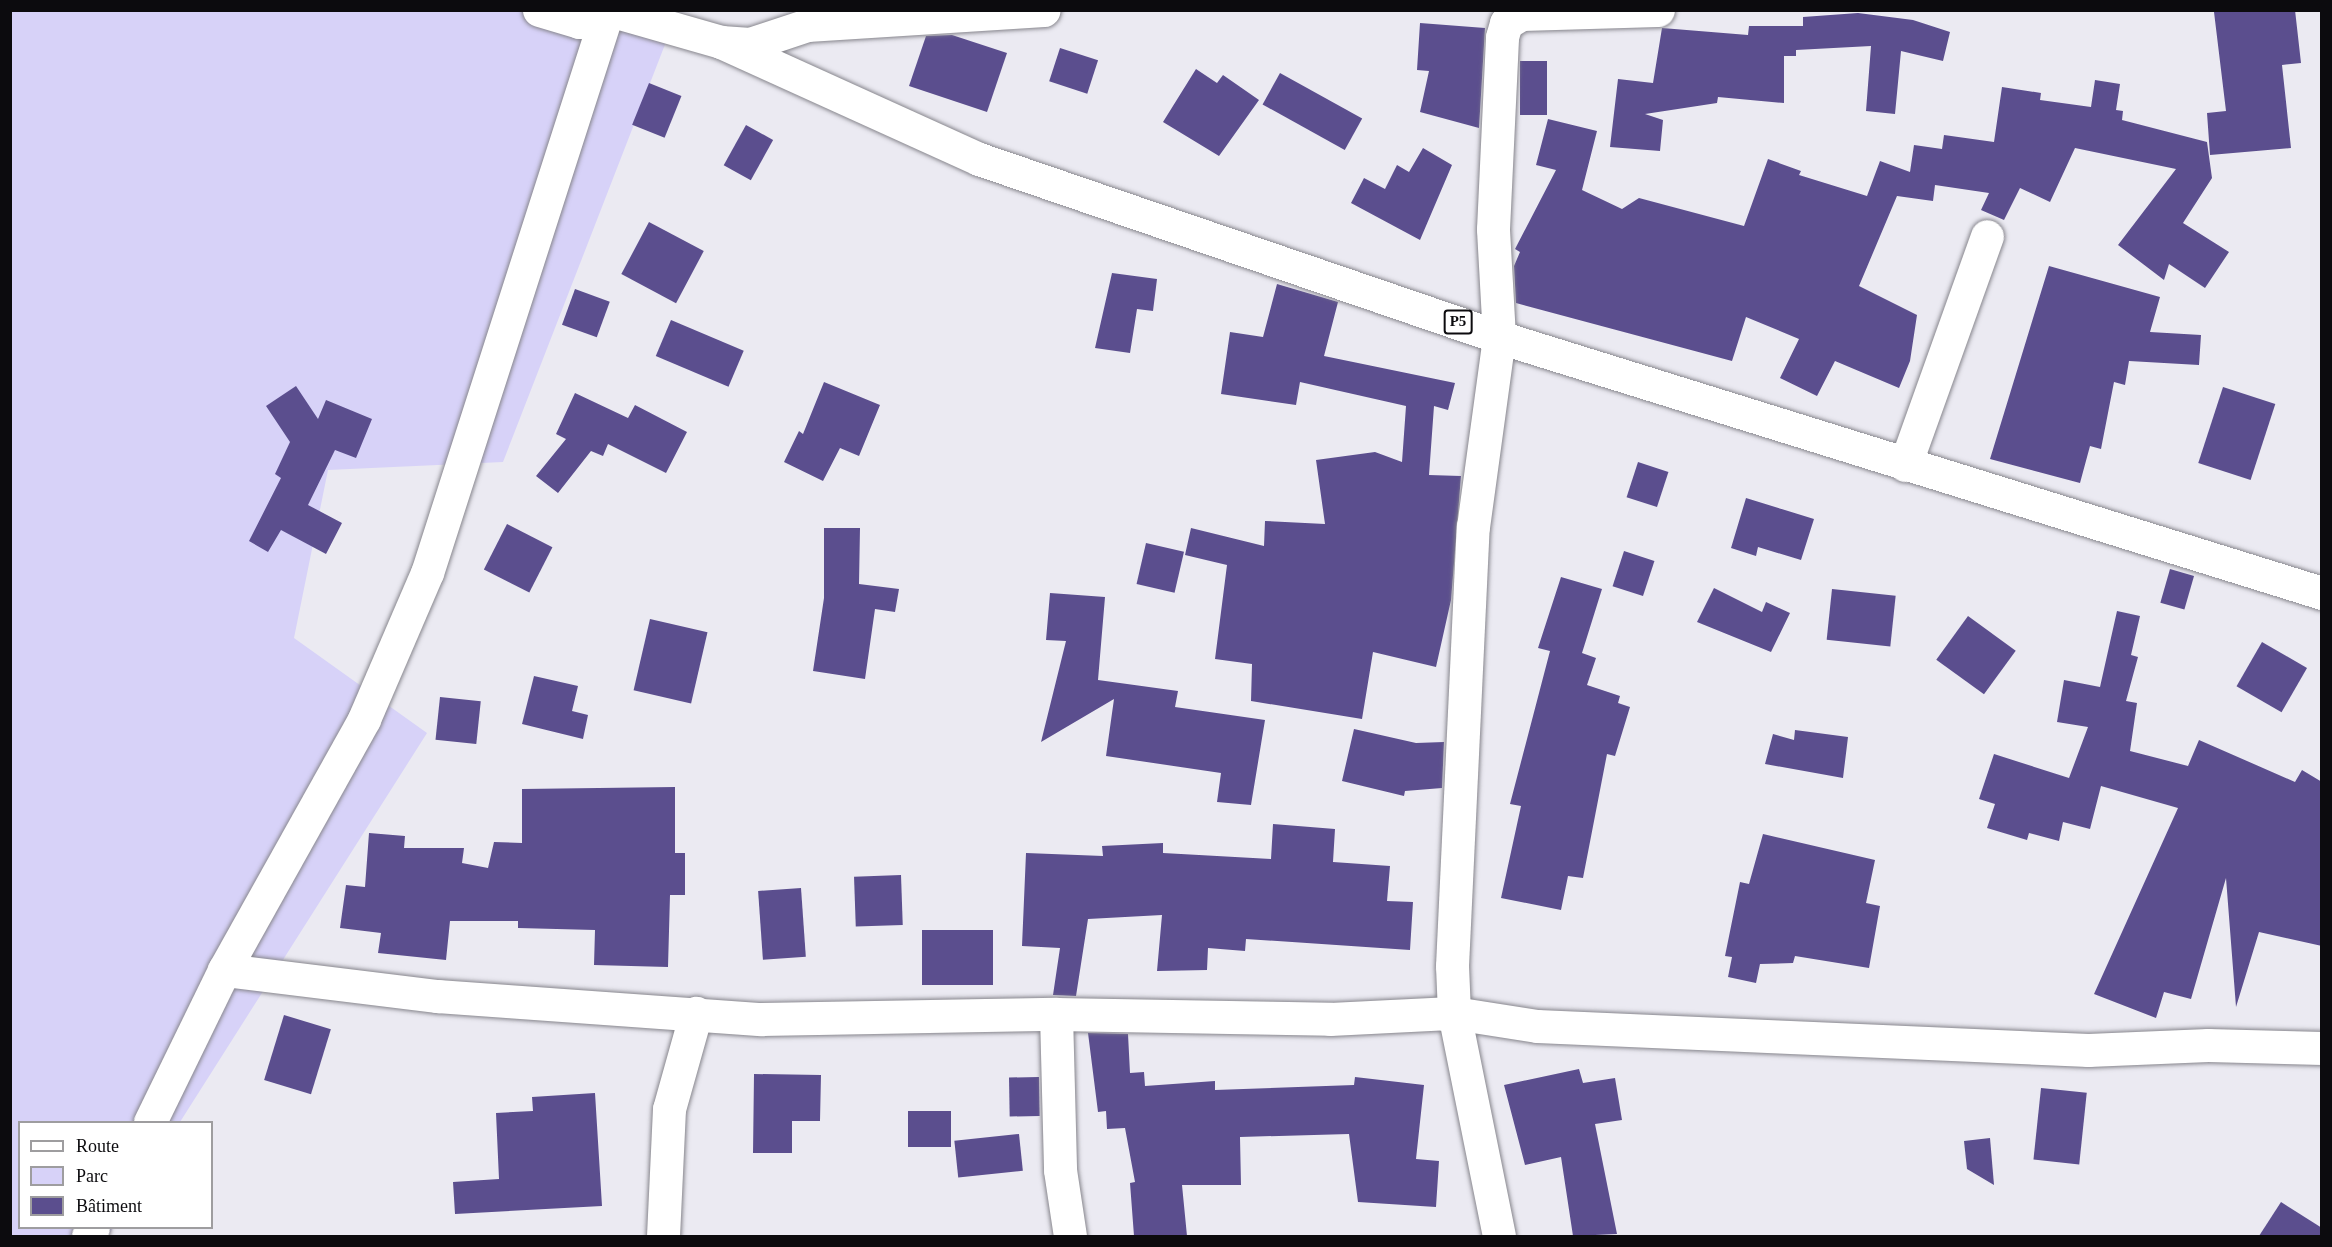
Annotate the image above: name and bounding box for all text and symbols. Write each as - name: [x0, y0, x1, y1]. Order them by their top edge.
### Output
- road number: P5: [1443, 310, 1473, 334]
- legend: [18, 1121, 213, 1229]
- text: Route: [76, 1136, 119, 1156]
- text: Parc: [76, 1166, 108, 1186]
- text: Bâtiment: [76, 1196, 142, 1216]

